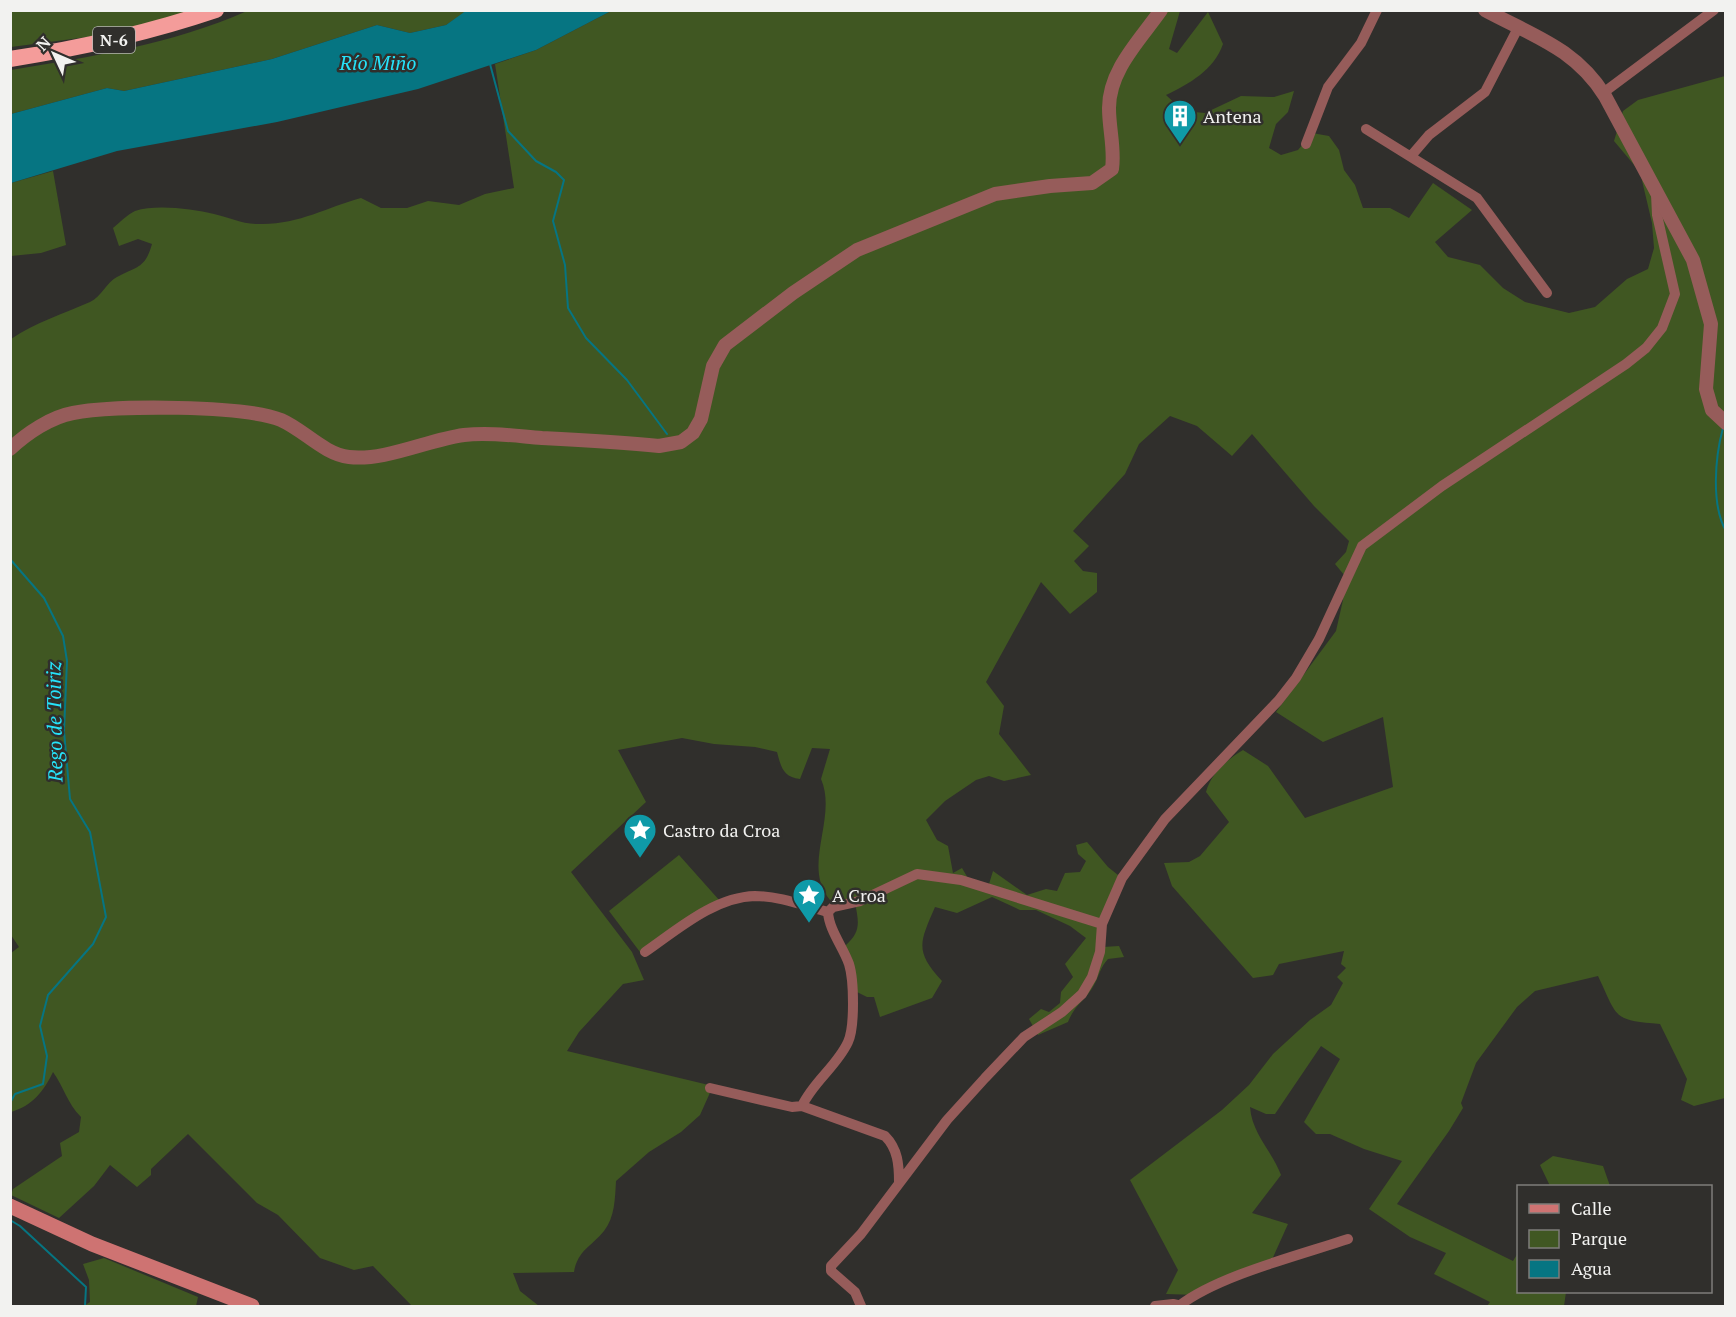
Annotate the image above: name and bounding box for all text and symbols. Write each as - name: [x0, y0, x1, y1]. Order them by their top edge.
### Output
- north arrow: [24, 24, 84, 84]
- road number: N-6: [93, 27, 135, 53]
- text: N: [31, 32, 55, 56]
- water label: Río Miño: [338, 49, 417, 76]
- building icon: Antena: [1162, 98, 1198, 145]
- place label: Antena: [1203, 104, 1262, 128]
- water label: Rego de Toiriz: [39, 661, 69, 783]
- place icon: Castro da Croa: [622, 812, 658, 859]
- place label: Castro da Croa: [663, 818, 780, 842]
- place icon: A Croa: [791, 877, 827, 924]
- place label: A Croa: [832, 883, 886, 907]
- legend: [1517, 1185, 1712, 1293]
- text: Calle: [1571, 1196, 1612, 1220]
- text: Parque: [1571, 1226, 1627, 1250]
- text: Agua: [1571, 1256, 1612, 1280]

